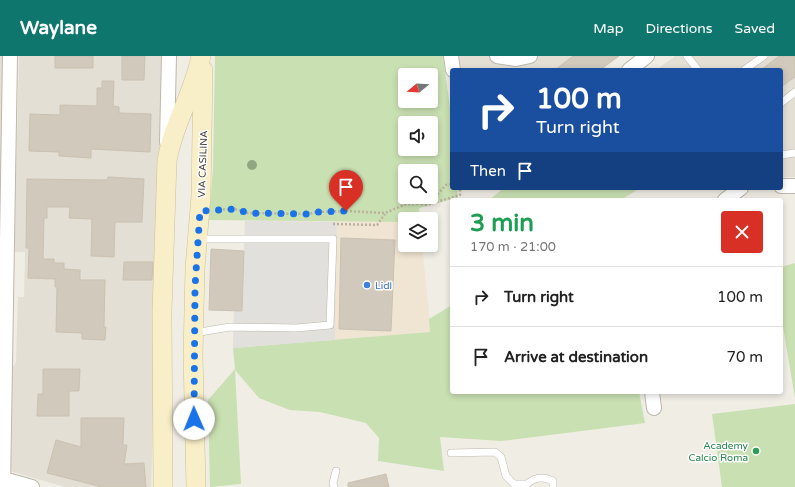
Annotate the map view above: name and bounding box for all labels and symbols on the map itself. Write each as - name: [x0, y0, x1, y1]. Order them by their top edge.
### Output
- north arrow: [398, 68, 438, 108]
- street label: VIA CASILINA: [196, 130, 210, 198]
- pin: [329, 170, 363, 211]
- marker: Lidl: [362, 280, 372, 290]
- place label: Lidl: [375, 280, 392, 292]
- position arrow: [173, 398, 215, 440]
- place label: Academy Calcio Roma: [688, 440, 749, 464]
- marker: Academy Calcio Roma: [751, 446, 761, 456]

